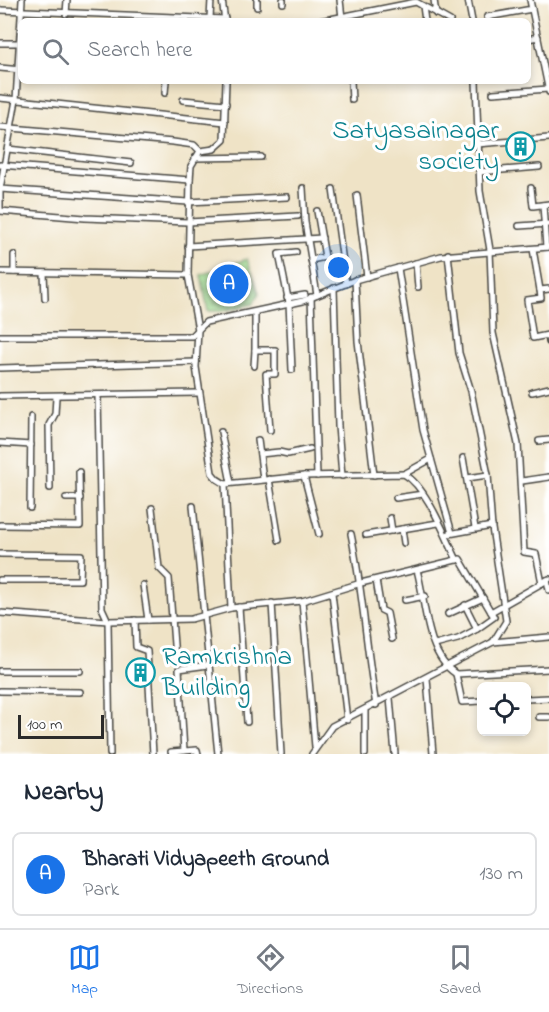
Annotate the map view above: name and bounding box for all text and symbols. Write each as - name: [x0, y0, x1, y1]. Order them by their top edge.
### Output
- search box: [18, 18, 531, 84]
- icon: search: [39, 35, 72, 68]
- text: Search here: [87, 35, 192, 67]
- place label: Satyasainagar society: [332, 112, 500, 182]
- building icon: Satyasainagar society: [504, 131, 536, 163]
- your location: [324, 253, 353, 282]
- pin: A: [210, 262, 248, 306]
- place label: Ramkrishna Building: [161, 638, 292, 708]
- building icon: Ramkrishna Building: [125, 657, 157, 689]
- map controls: [477, 682, 531, 736]
- button: locate: [477, 682, 531, 736]
- scale bar: [18, 712, 104, 740]
- text: 100 m: [27, 713, 62, 737]
- text: Nearby: [24, 774, 103, 812]
- text: Bharati Vidyapeeth Ground: [83, 844, 329, 876]
- text: A: [39, 860, 52, 889]
- text: 130 m: [479, 860, 523, 889]
- text: Park: [83, 876, 119, 905]
- tab: Map: [68, 941, 101, 1001]
- tab: Directions: [237, 941, 303, 1001]
- tab: Saved: [439, 941, 481, 1001]

